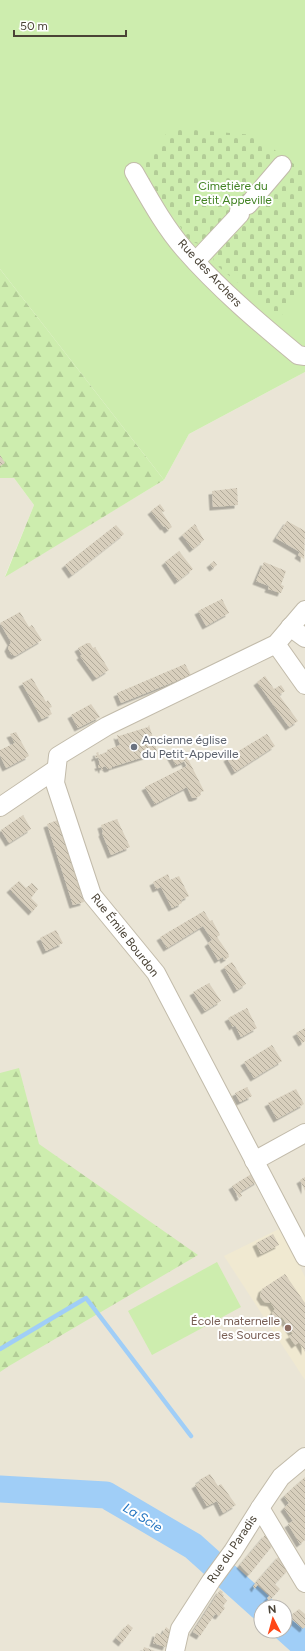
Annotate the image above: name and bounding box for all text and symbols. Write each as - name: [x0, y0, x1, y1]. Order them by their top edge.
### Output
- scale bar: [14, 12, 126, 38]
- text: 50 m: [20, 19, 48, 33]
- park label: Cimetière du Petit Appeville: [194, 179, 272, 207]
- street label: Rue des Archers: [175, 236, 245, 310]
- place label: Ancienne église du Petit-Appeville: [142, 733, 239, 761]
- marker: Ancienne église du Petit-Appeville: [129, 742, 139, 752]
- street label: Rue Émile Bourdon: [88, 891, 162, 980]
- place label: École maternelle les Sources: [191, 1314, 280, 1342]
- marker: École maternelle les Sources: [283, 1323, 293, 1333]
- water label: La Scie: [121, 1500, 165, 1535]
- street label: Rue du Paradis: [204, 1512, 260, 1586]
- north arrow: [253, 1599, 293, 1639]
- text: N: [267, 1603, 277, 1616]

